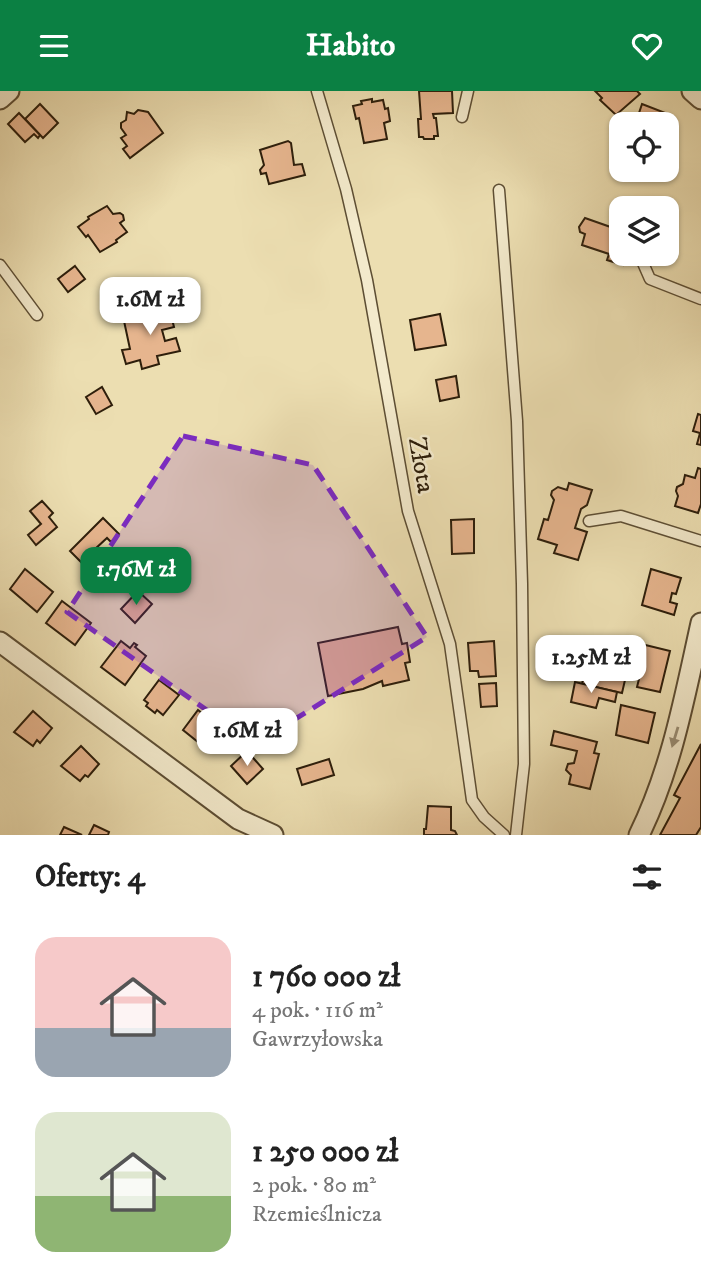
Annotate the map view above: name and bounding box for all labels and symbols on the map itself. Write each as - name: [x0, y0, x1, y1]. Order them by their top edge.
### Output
- pin: 1.6M zł: [85, 278, 215, 337]
- street label: Złota: [400, 434, 442, 496]
- pin: 1.76M zł: [64, 547, 208, 607]
- pin: 1.25M zł: [519, 635, 663, 695]
- pin: 1.6M zł: [182, 709, 312, 768]
- one-way arrow: [670, 727, 680, 748]

